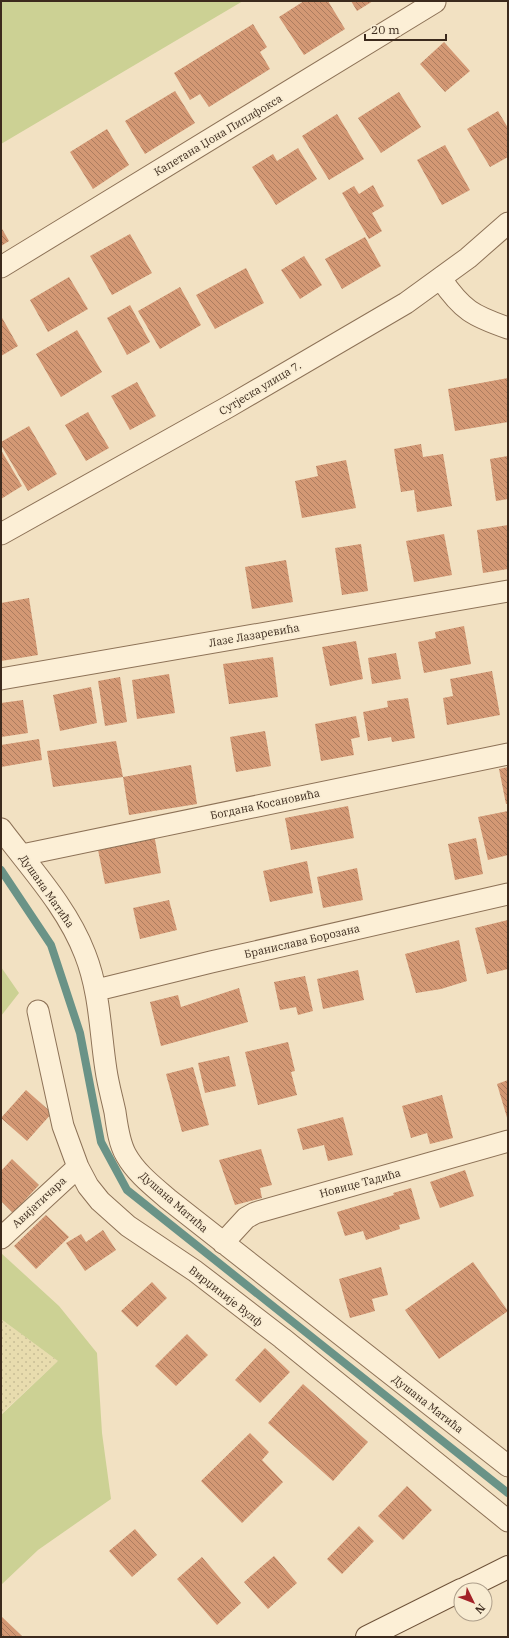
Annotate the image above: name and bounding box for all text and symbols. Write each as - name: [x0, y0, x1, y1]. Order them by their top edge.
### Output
- scale bar: [365, 16, 446, 42]
- text: 20 m: [371, 22, 400, 37]
- street label: Капетана Џона Пиплфокса: [151, 91, 285, 179]
- street label: Сутјеска улица 7.: [216, 358, 304, 418]
- street label: Лазе Лазаревића: [208, 620, 300, 650]
- street label: Богдана Косановића: [209, 786, 321, 822]
- street label: Душана Матића: [17, 852, 77, 930]
- street label: Бранислава Борозана: [243, 921, 361, 961]
- street label: Новице Тадића: [318, 1165, 402, 1201]
- street label: Душана Матића: [137, 1168, 211, 1236]
- street label: Авијатичара: [9, 1173, 69, 1231]
- street label: Вирџиније Вулф: [186, 1263, 266, 1329]
- street label: Душана Матића: [390, 1372, 466, 1436]
- north arrow: [453, 1582, 493, 1622]
- text: N: [472, 1601, 488, 1617]

